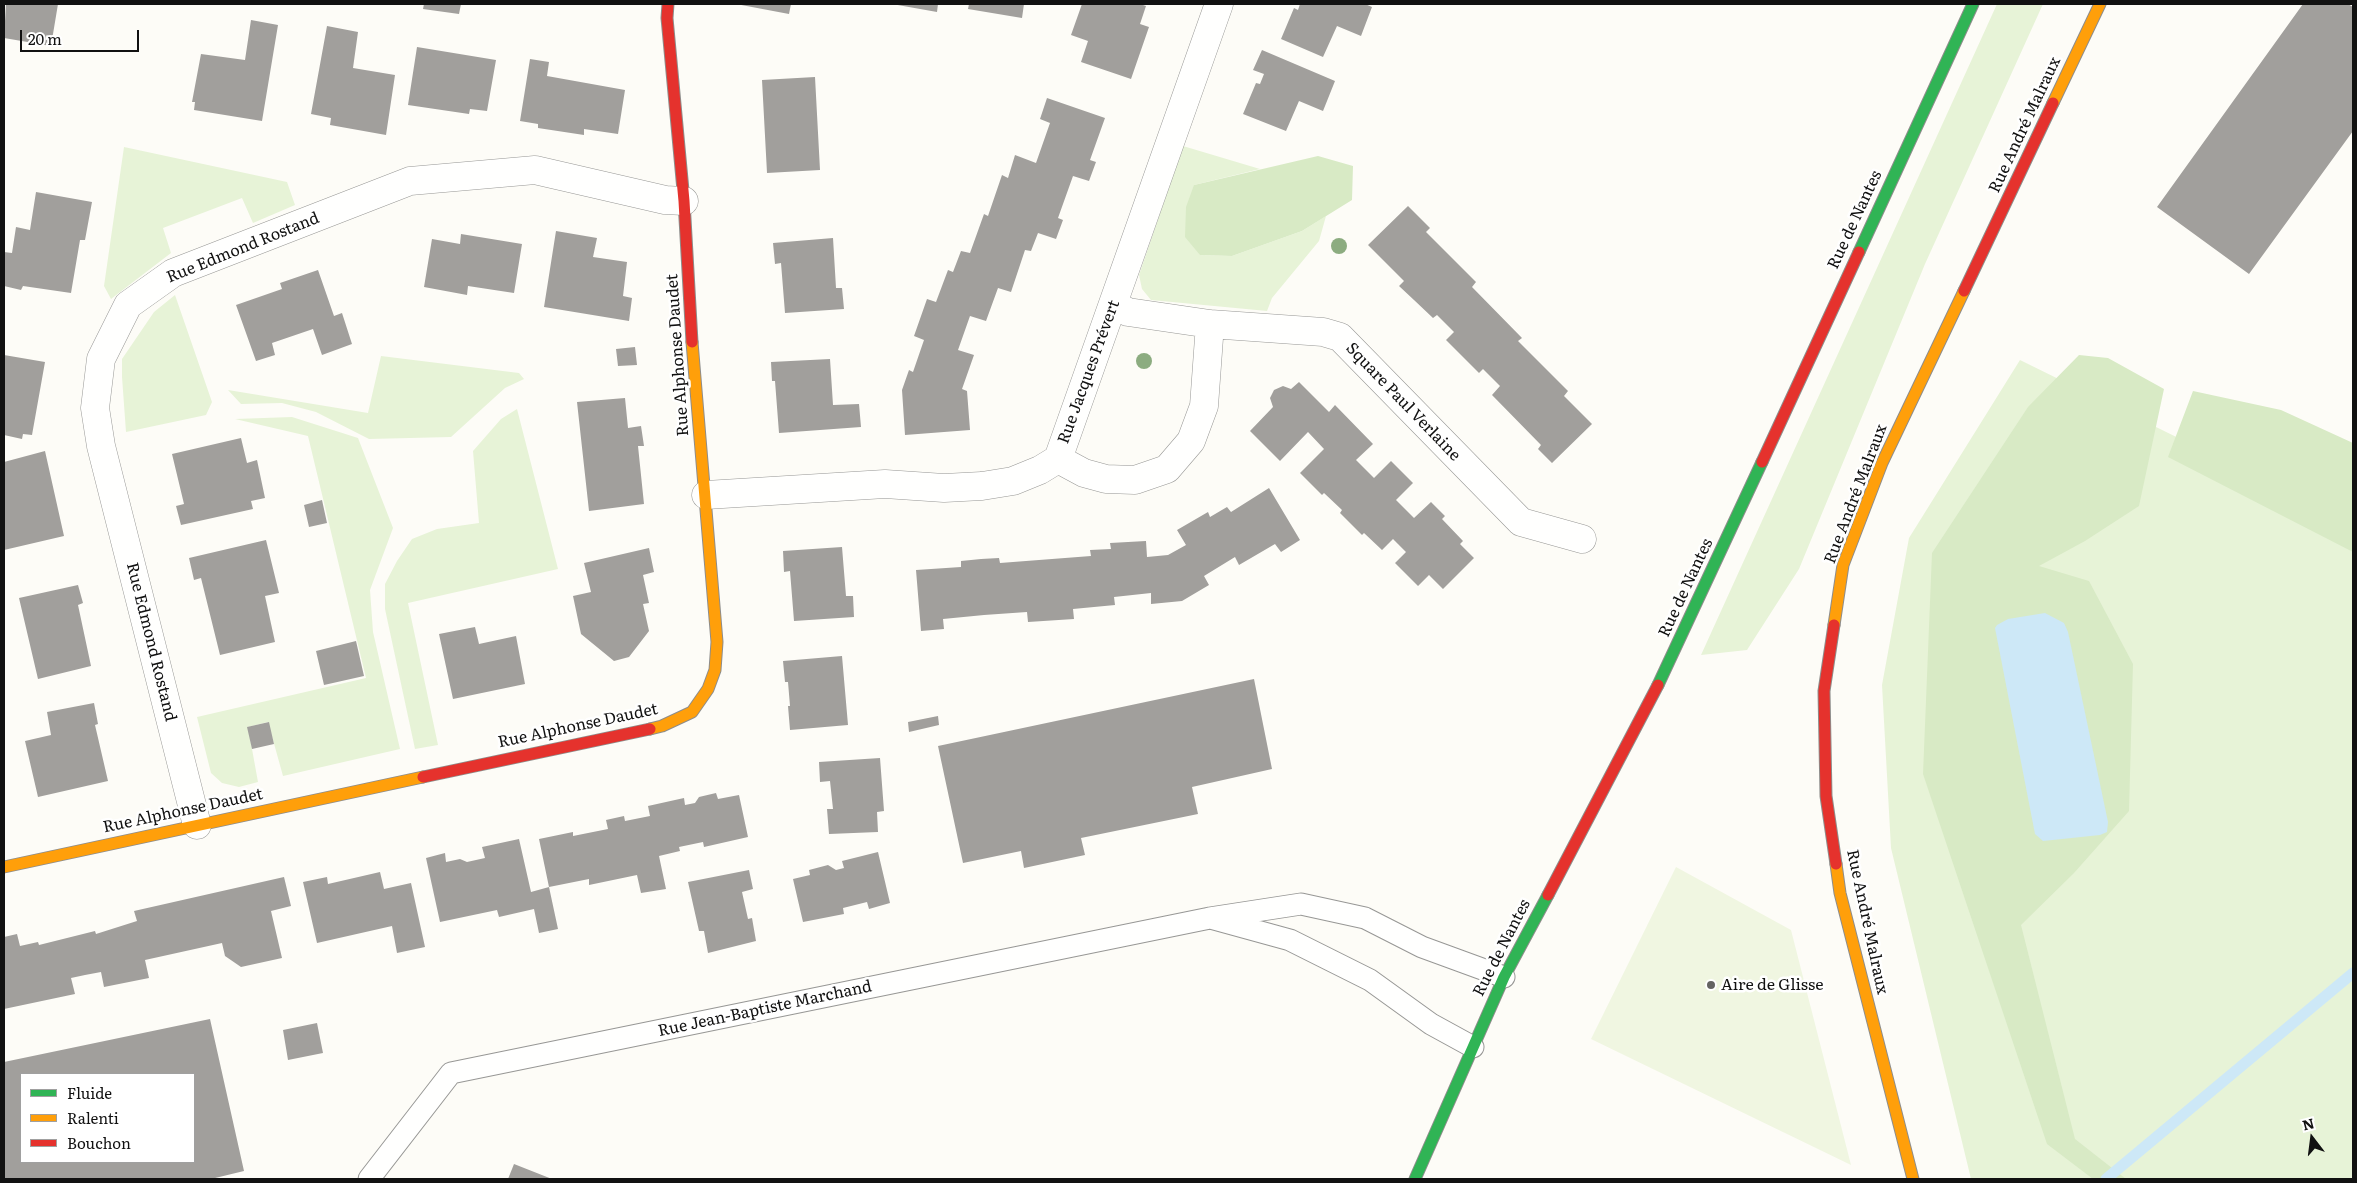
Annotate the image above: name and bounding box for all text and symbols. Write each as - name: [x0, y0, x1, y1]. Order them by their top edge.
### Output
- scale bar: [22, 20, 141, 52]
- text: 20 m: [28, 27, 62, 50]
- street label: Rue André Malraux: [1985, 54, 2065, 196]
- street label: Rue de Nantes: [1824, 168, 1886, 272]
- street label: Rue Edmond Rostand: [164, 209, 322, 287]
- street label: Rue Alphonse Daudet: [663, 273, 693, 437]
- street label: Rue Jacques Prévert: [1054, 297, 1124, 447]
- street label: Square Paul Verlaine: [1342, 339, 1464, 465]
- street label: Rue André Malraux: [1821, 422, 1891, 566]
- street label: Rue de Nantes: [1655, 536, 1717, 640]
- street label: Rue Edmond Rostand: [122, 561, 180, 723]
- street label: Rue Alphonse Daudet: [496, 700, 660, 752]
- street label: Rue Alphonse Daudet: [101, 785, 265, 837]
- street label: Rue André Malraux: [1842, 848, 1892, 996]
- street label: Rue de Nantes: [1469, 896, 1535, 1000]
- place label: Aire de Glisse: [1721, 975, 1824, 995]
- street label: Rue Jean-Baptiste Marchand: [656, 977, 874, 1041]
- marker: Aire de Glisse: [1705, 979, 1717, 991]
- legend: [20, 1073, 195, 1163]
- text: Fluide: [67, 1081, 112, 1104]
- text: Ralenti: [67, 1106, 119, 1129]
- text: N: [2300, 1112, 2316, 1135]
- north arrow: [2287, 1113, 2337, 1163]
- text: Bouchon: [67, 1131, 131, 1154]

